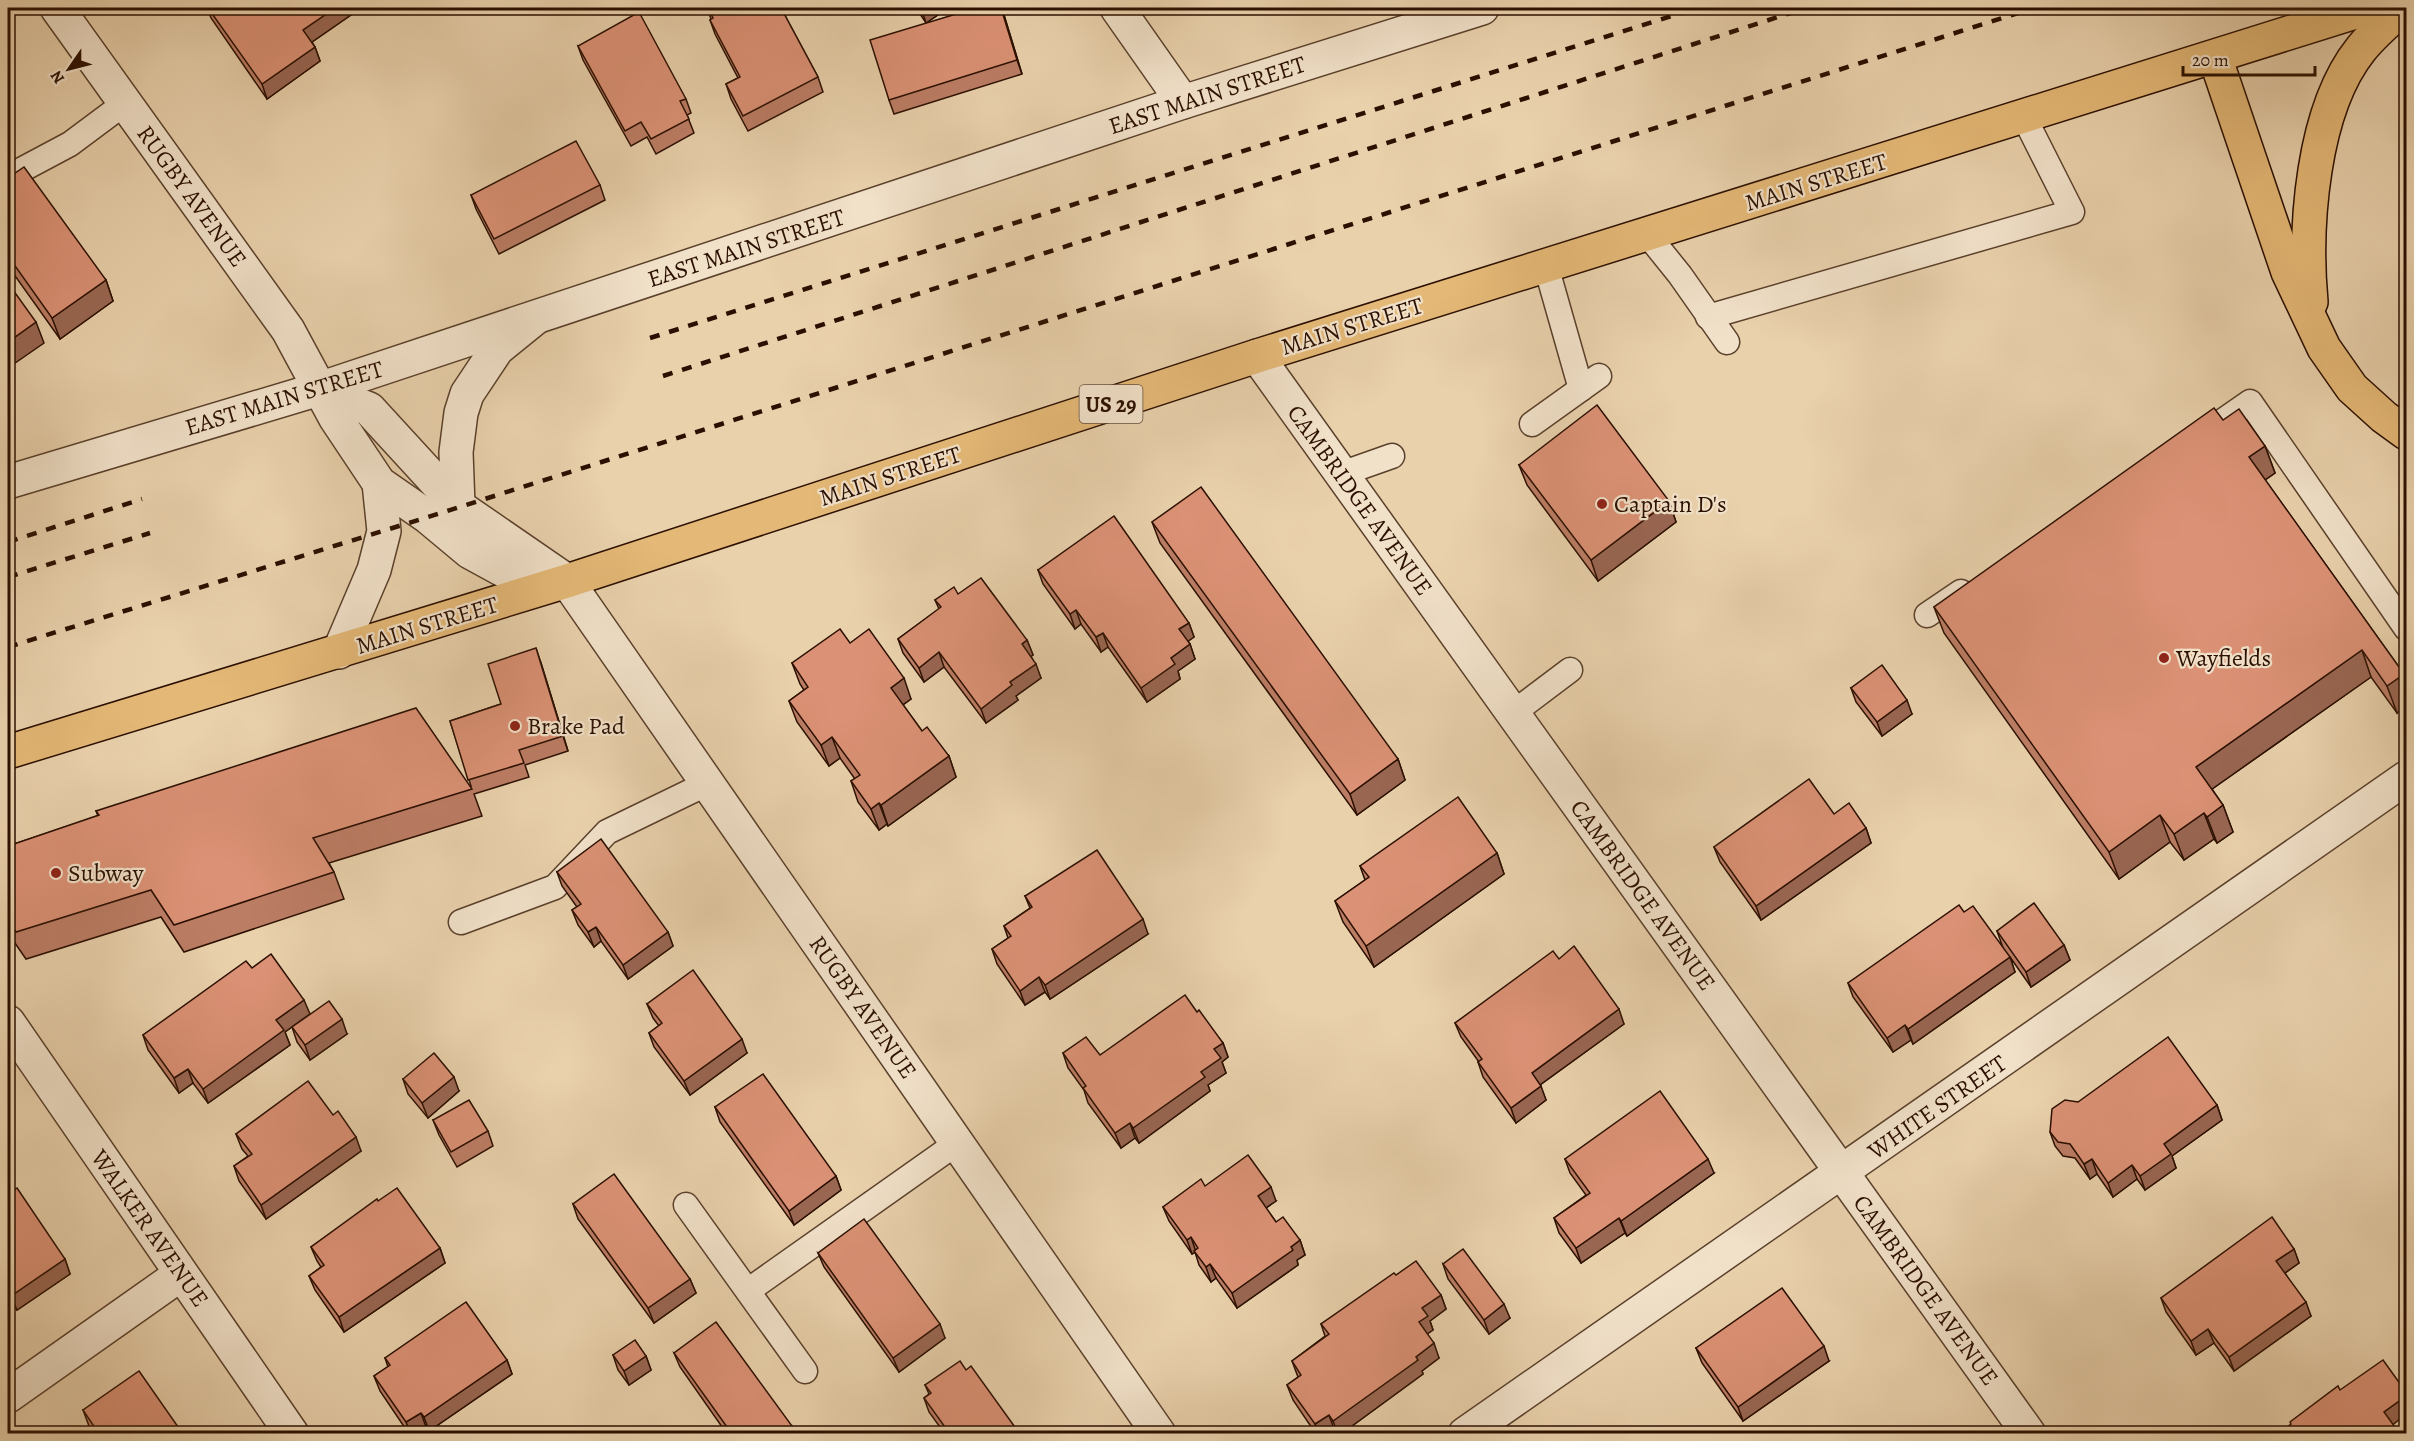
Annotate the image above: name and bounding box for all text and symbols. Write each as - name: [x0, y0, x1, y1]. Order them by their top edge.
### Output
- north arrow: [39, 39, 99, 99]
- scale bar: [2183, 39, 2315, 77]
- street label: EAST MAIN STREET: [1104, 48, 1310, 142]
- text: 20 m: [2192, 48, 2229, 72]
- text: N: [45, 66, 70, 88]
- street label: RUGBY AVENUE: [130, 119, 254, 273]
- street label: MAIN STREET: [1741, 145, 1891, 219]
- street label: EAST MAIN STREET: [643, 201, 849, 295]
- street label: MAIN STREET: [1277, 289, 1427, 363]
- street label: EAST MAIN STREET: [181, 353, 387, 443]
- road number: US 29: [1080, 385, 1142, 423]
- street label: CAMBRIDGE AVENUE: [1280, 398, 1440, 602]
- street label: MAIN STREET: [815, 438, 965, 514]
- place label: Captain D's: [1614, 488, 1727, 520]
- marker: Captain D's: [1595, 497, 1609, 511]
- street label: MAIN STREET: [352, 588, 502, 662]
- place label: Wayfields: [2175, 642, 2271, 674]
- marker: Wayfields: [2157, 651, 2171, 665]
- place label: Brake Pad: [527, 710, 625, 742]
- marker: Brake Pad: [508, 719, 522, 733]
- street label: CAMBRIDGE AVENUE: [1563, 793, 1723, 997]
- place label: Subway: [68, 857, 144, 889]
- marker: Subway: [49, 866, 63, 880]
- street label: RUGBY AVENUE: [802, 929, 924, 1085]
- street label: WHITE STREET: [1860, 1047, 2013, 1167]
- street label: WALKER AVENUE: [83, 1142, 216, 1313]
- street label: CAMBRIDGE AVENUE: [1846, 1188, 2006, 1392]

